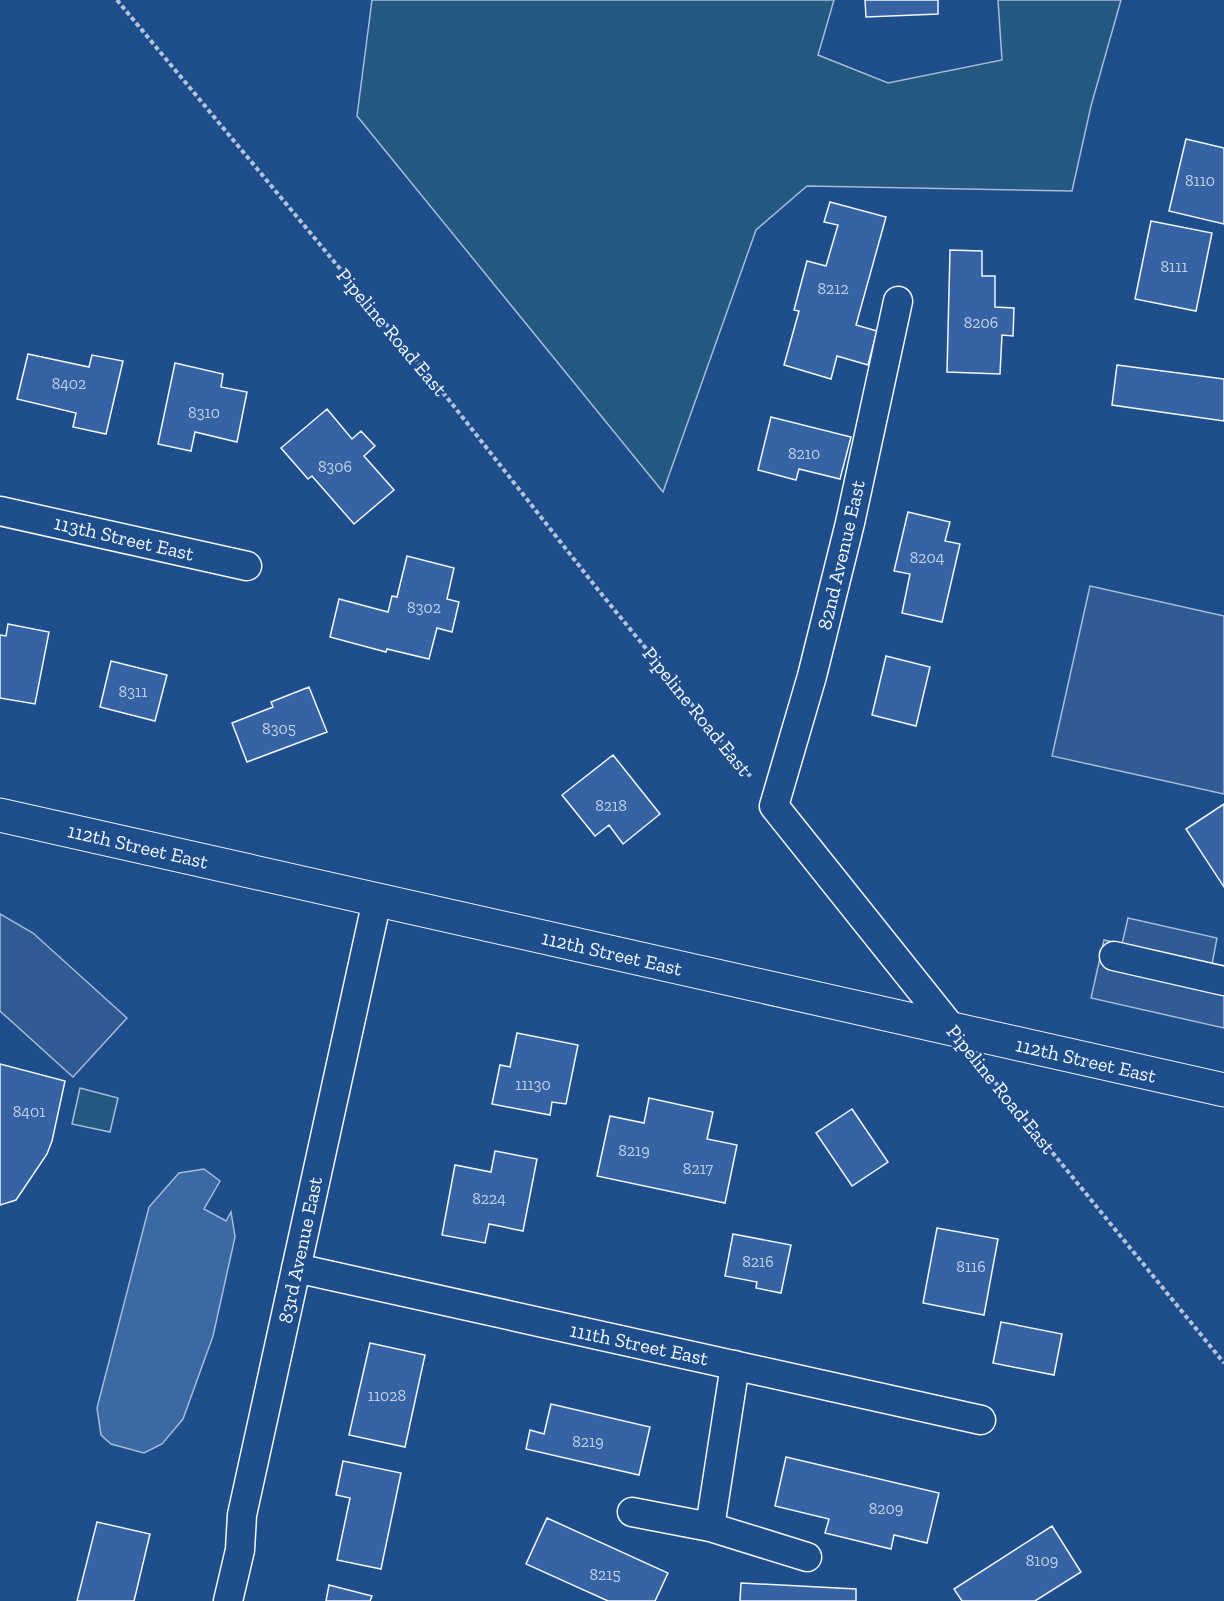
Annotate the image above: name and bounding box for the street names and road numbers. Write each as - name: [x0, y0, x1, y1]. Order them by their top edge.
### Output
- street label: Pipeline Road East: [332, 263, 453, 401]
- street label: 82nd Avenue East: [812, 477, 870, 632]
- street label: 113th Street East: [52, 510, 197, 566]
- street label: Pipeline Road East: [638, 642, 757, 781]
- street label: 112th Street East: [65, 818, 211, 874]
- street label: 112th Street East: [539, 925, 685, 981]
- street label: Pipeline Road East: [942, 1020, 1061, 1159]
- street label: 112th Street East: [1013, 1032, 1159, 1088]
- street label: 83rd Avenue East: [273, 1174, 327, 1326]
- street label: 111th Street East: [568, 1318, 711, 1371]

